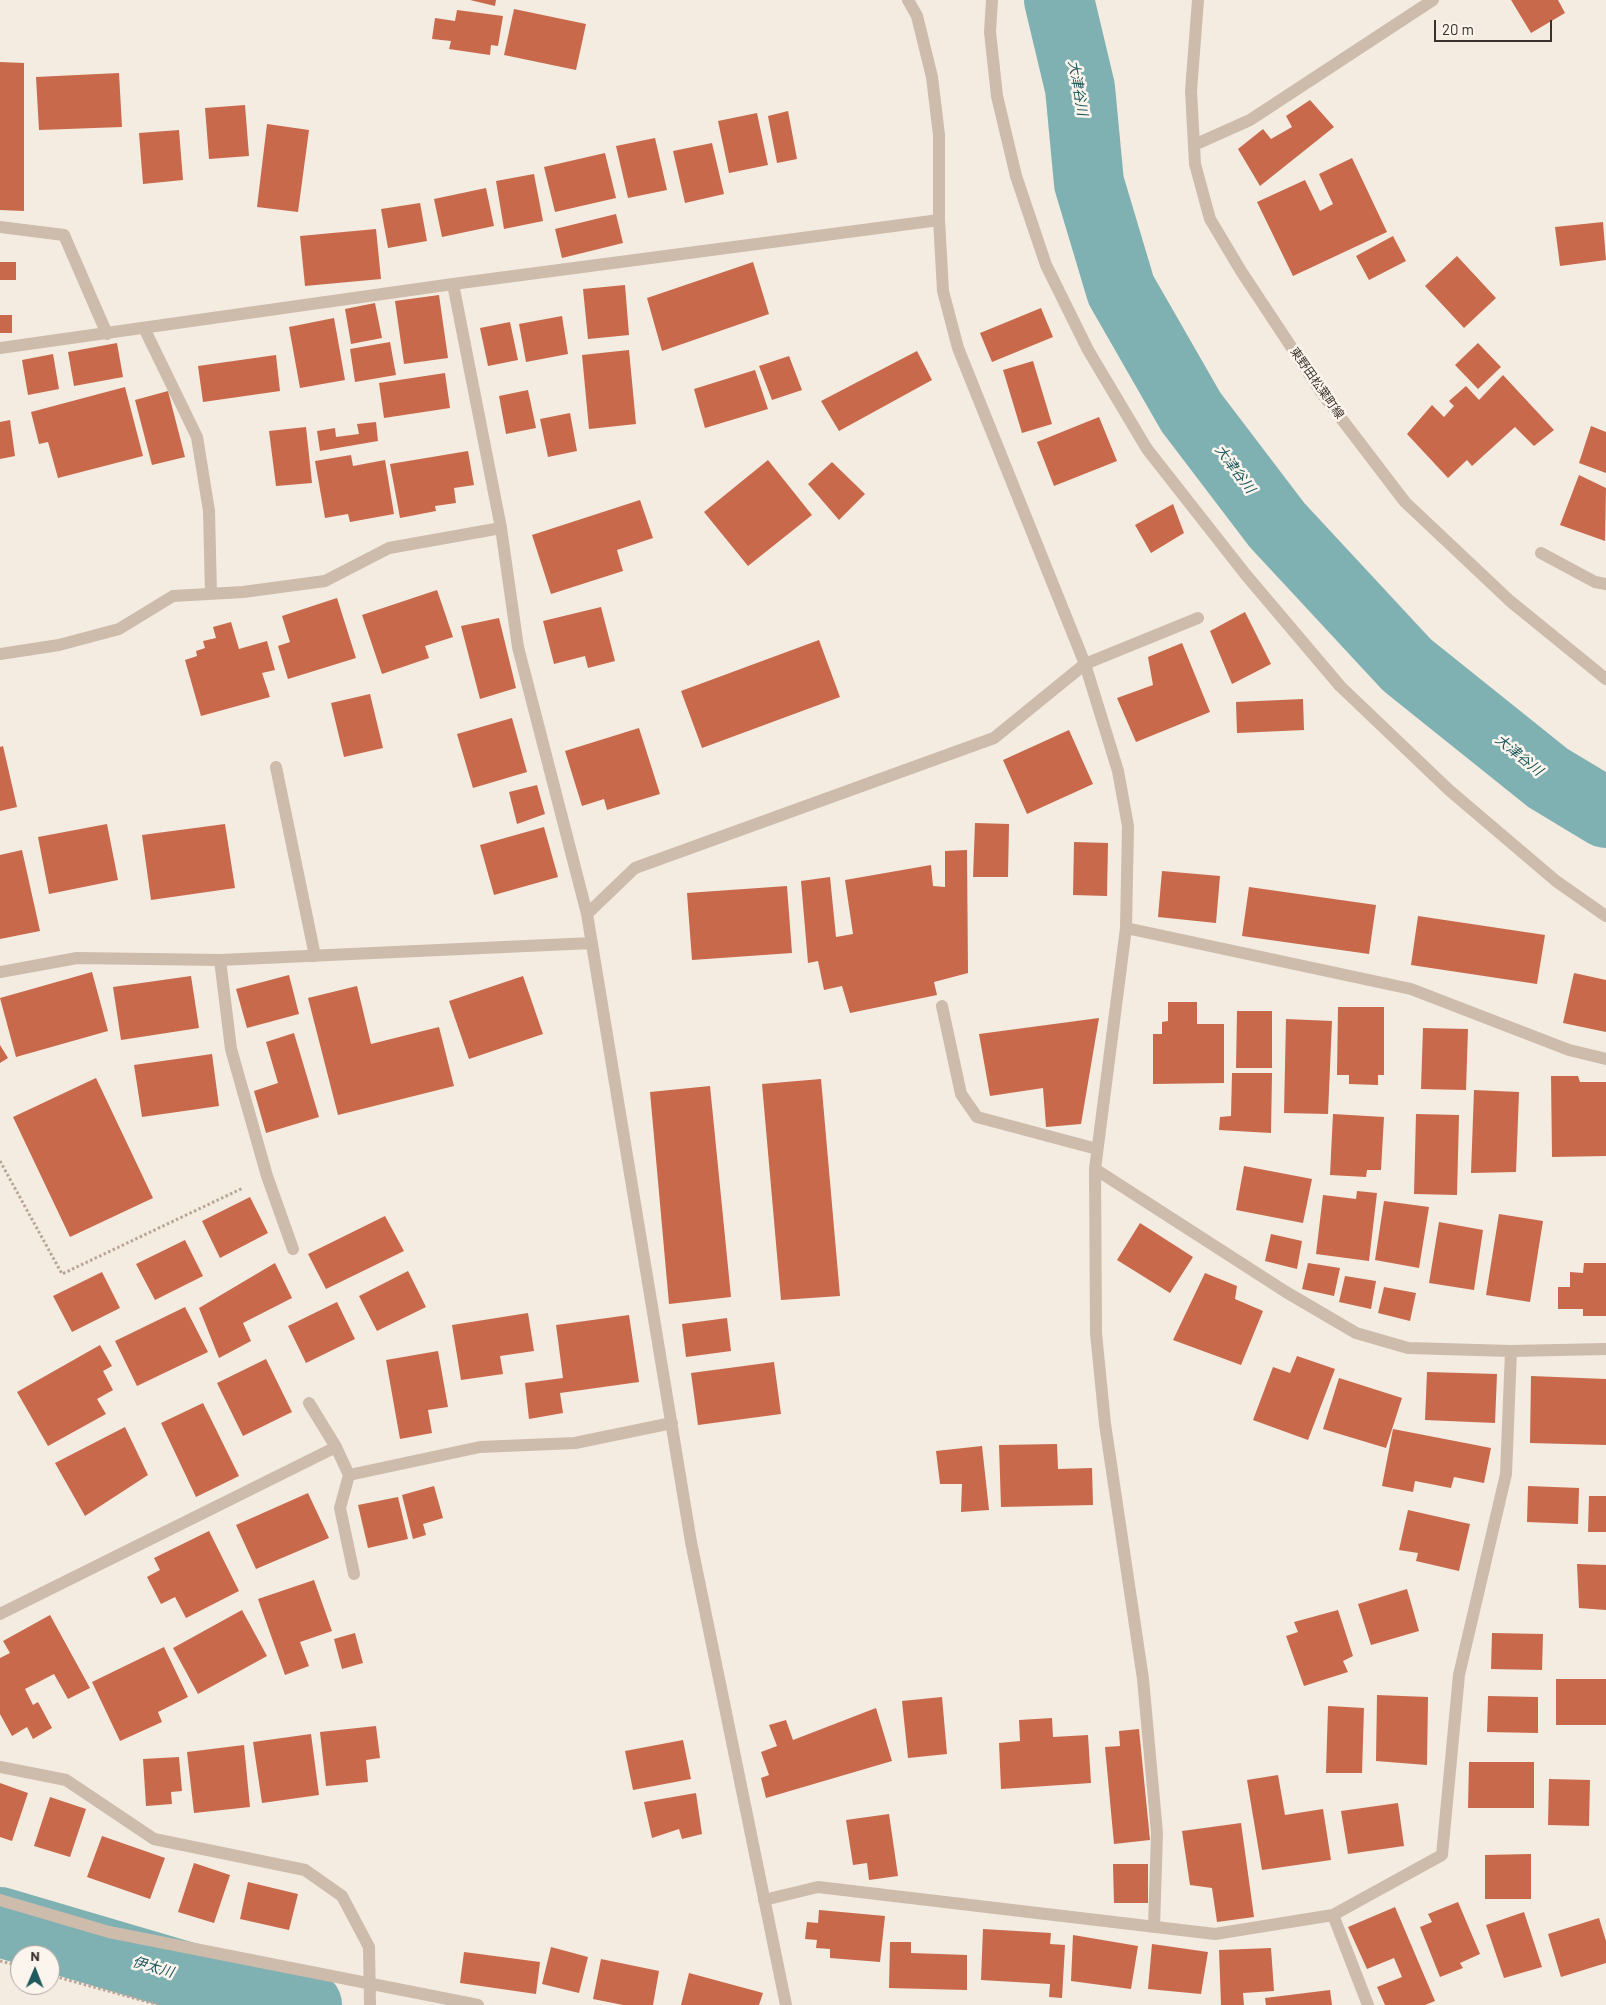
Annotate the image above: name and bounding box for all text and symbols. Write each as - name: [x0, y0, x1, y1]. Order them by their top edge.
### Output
- scale bar: [1436, 10, 1554, 42]
- text: 20 m: [1442, 20, 1474, 38]
- water label: 大津谷川: [1065, 59, 1091, 117]
- street label: 東野田松葉町線: [1287, 344, 1347, 422]
- water label: 大津谷川: [1211, 442, 1259, 496]
- water label: 大津谷川: [1492, 731, 1546, 779]
- north arrow: [10, 1945, 60, 1995]
- text: N: [30, 1947, 40, 1964]
- water label: 伊太川: [130, 1953, 176, 1981]

